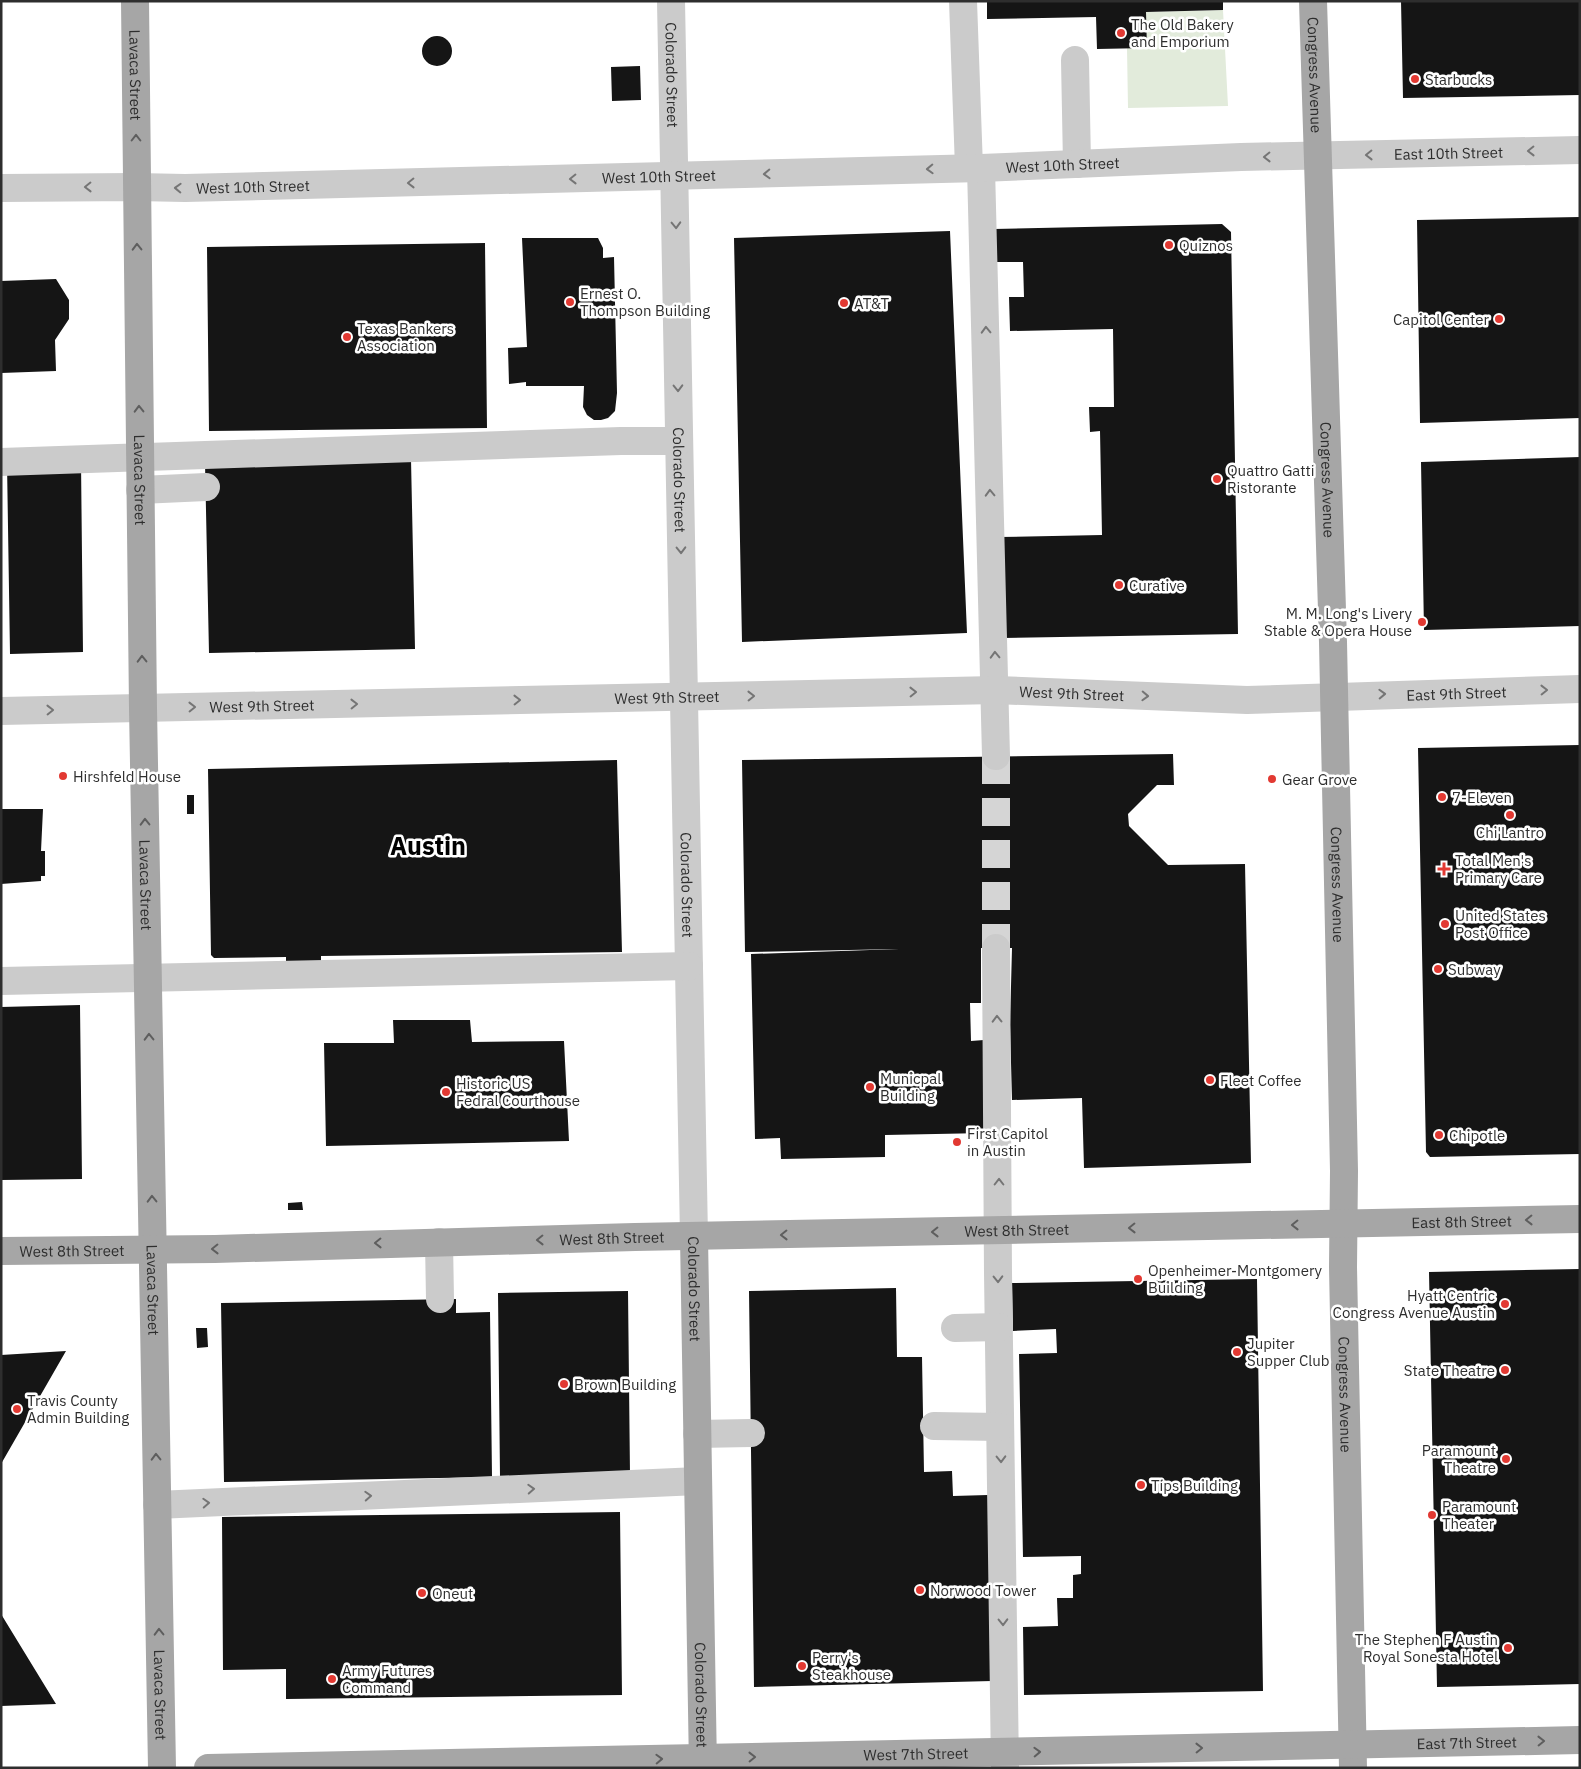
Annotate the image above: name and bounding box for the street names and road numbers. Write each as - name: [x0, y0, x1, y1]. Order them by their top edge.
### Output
- street label: Congress Avenue: [1304, 17, 1327, 133]
- street label: Colorado Street: [662, 22, 683, 128]
- street label: Lavaca Street: [126, 29, 146, 121]
- street label: East 10th Street: [1394, 142, 1503, 163]
- street label: West 10th Street: [1005, 153, 1120, 176]
- street label: West 10th Street: [602, 165, 716, 187]
- street label: West 10th Street: [196, 175, 310, 197]
- street label: Congress Avenue: [1317, 421, 1339, 538]
- street label: Colorado Street: [669, 427, 690, 533]
- street label: Lavaca Street: [130, 434, 150, 526]
- street label: West 9th Street: [1019, 681, 1125, 705]
- street label: East 9th Street: [1406, 682, 1507, 704]
- street label: West 9th Street: [614, 686, 720, 708]
- street label: West 9th Street: [209, 695, 315, 716]
- street label: Congress Avenue: [1327, 826, 1349, 943]
- street label: Colorado Street: [677, 832, 698, 938]
- street label: Lavaca Street: [136, 839, 156, 931]
- street label: East 8th Street: [1411, 1211, 1512, 1232]
- street label: West 8th Street: [964, 1219, 1069, 1240]
- street label: West 8th Street: [559, 1227, 664, 1249]
- street label: Colorado Street: [684, 1236, 705, 1342]
- street label: West 8th Street: [19, 1240, 125, 1260]
- street label: Lavaca Street: [143, 1244, 164, 1336]
- street label: Congress Avenue: [1335, 1336, 1356, 1453]
- street label: Colorado Street: [691, 1642, 712, 1748]
- street label: Lavaca Street: [150, 1649, 171, 1740]
- street label: East 7th Street: [1416, 1732, 1517, 1753]
- street label: West 7th Street: [863, 1743, 969, 1764]

